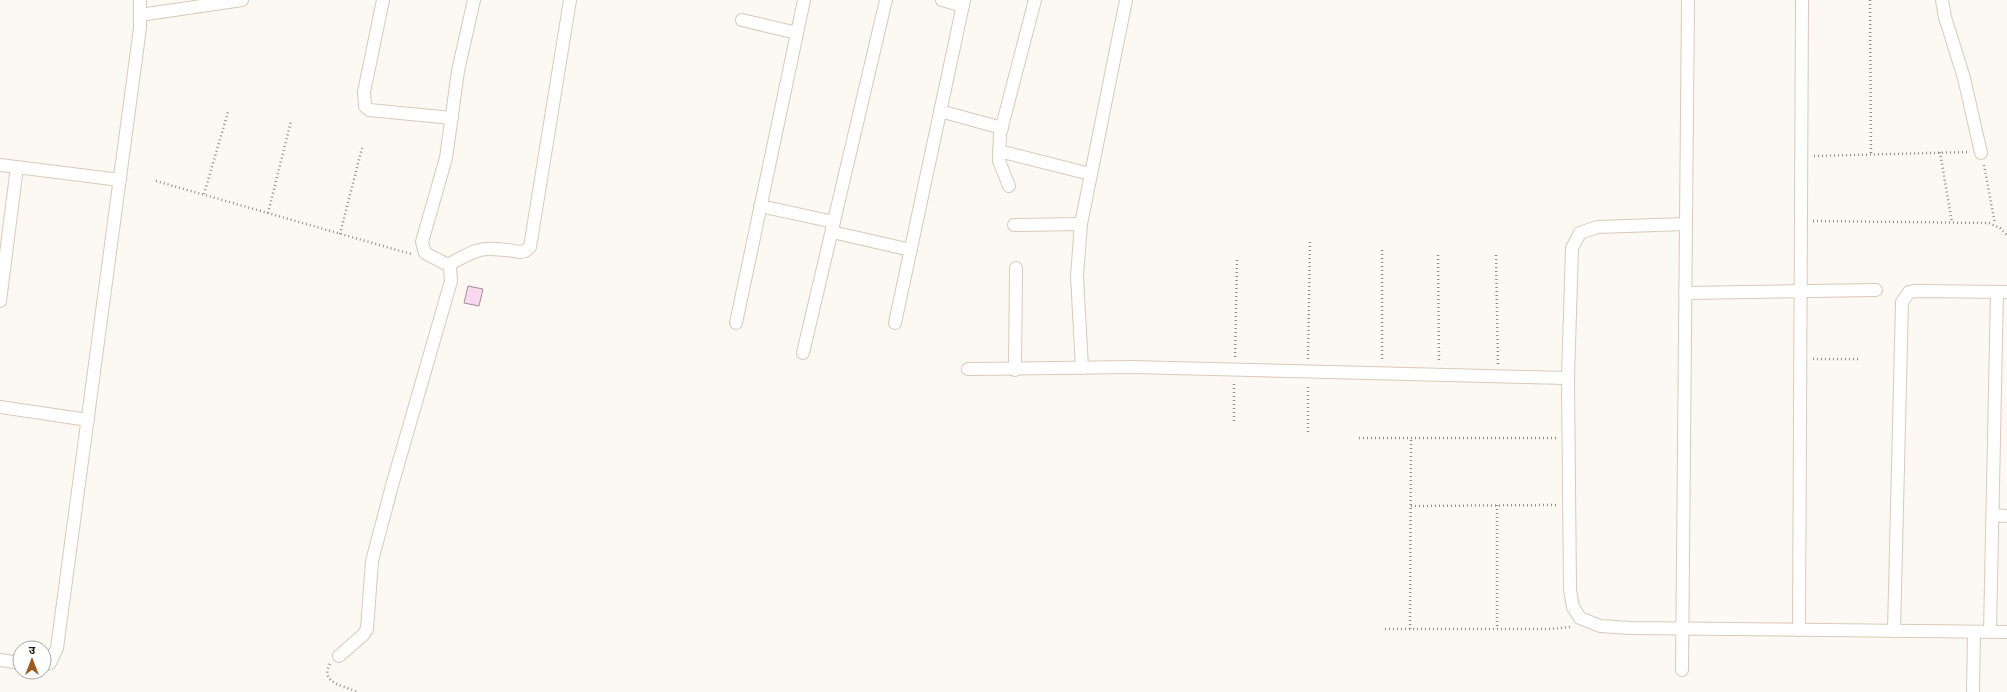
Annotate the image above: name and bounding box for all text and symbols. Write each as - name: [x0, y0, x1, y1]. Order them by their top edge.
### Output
- north arrow: [12, 640, 52, 680]
- text: उ: [29, 643, 36, 657]

